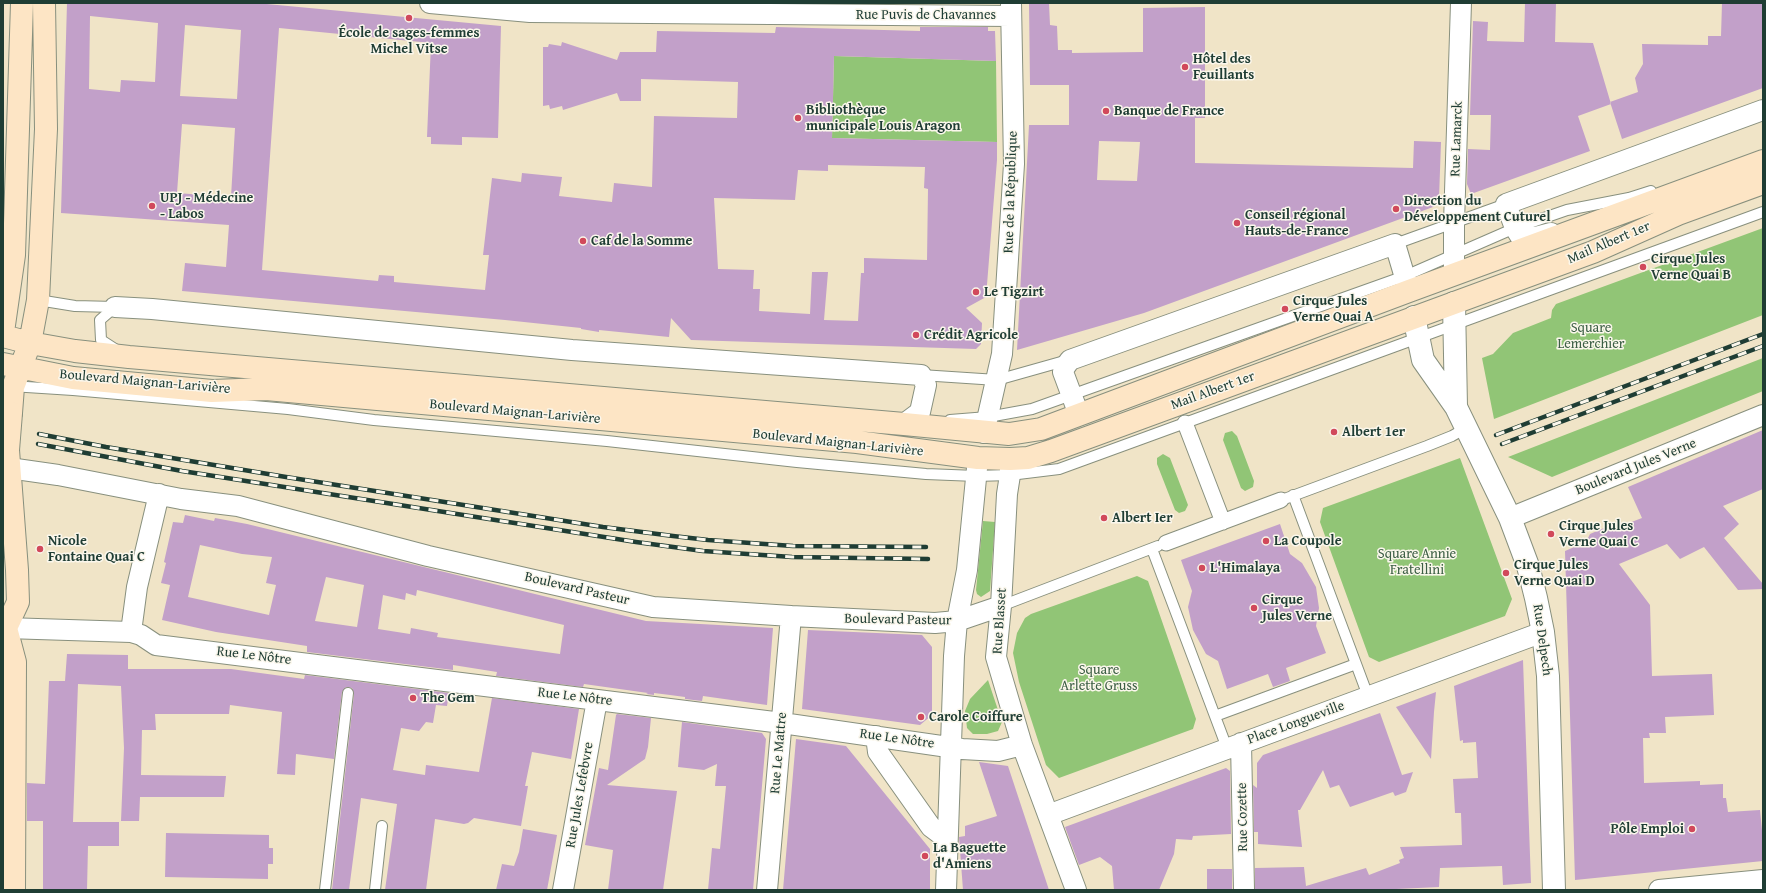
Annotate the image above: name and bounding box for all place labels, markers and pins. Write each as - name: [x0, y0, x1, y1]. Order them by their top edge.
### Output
- marker: École de sages-femmes Michel Vitse: [404, 13, 414, 23]
- place label: École de sages-femmes Michel Vitse: [339, 25, 479, 58]
- place label: Hôtel des Feuillants: [1193, 51, 1254, 84]
- marker: Hôtel des Feuillants: [1180, 62, 1190, 72]
- place label: Bibliothèque municipale Louis Aragon: [806, 102, 961, 134]
- place label: Banque de France: [1114, 103, 1224, 119]
- marker: Banque de France: [1101, 106, 1111, 116]
- marker: Bibliothèque municipale Louis Aragon: [793, 113, 803, 123]
- place label: UPJ - Médecine - Labos: [160, 190, 253, 222]
- place label: Direction du Développement Cuturel: [1404, 193, 1551, 226]
- marker: UPJ - Médecine - Labos: [147, 201, 157, 211]
- marker: Direction du Développement Cuturel: [1391, 204, 1401, 214]
- place label: Conseil régional Hauts-de-France: [1245, 207, 1349, 240]
- marker: Conseil régional Hauts-de-France: [1232, 218, 1242, 228]
- place label: Caf de la Somme: [591, 233, 692, 249]
- marker: Caf de la Somme: [578, 236, 588, 246]
- place label: Cirque Jules Verne Quai B: [1651, 251, 1731, 284]
- marker: Cirque Jules Verne Quai B: [1638, 262, 1648, 272]
- place label: Le Tigzirt: [984, 284, 1044, 300]
- marker: Le Tigzirt: [971, 287, 981, 297]
- place label: Cirque Jules Verne Quai A: [1293, 293, 1373, 326]
- marker: Cirque Jules Verne Quai A: [1280, 304, 1290, 314]
- place label: Crédit Agricole: [924, 327, 1018, 343]
- marker: Crédit Agricole: [911, 330, 921, 340]
- place label: Albert 1er: [1342, 424, 1405, 440]
- marker: Albert 1er: [1329, 427, 1339, 437]
- place label: Albert Ier: [1112, 510, 1173, 526]
- marker: Albert Ier: [1099, 513, 1109, 523]
- place label: Cirque Jules Verne Quai C: [1559, 518, 1638, 550]
- marker: Cirque Jules Verne Quai C: [1546, 529, 1556, 539]
- place label: Nicole Fontaine Quai C: [48, 533, 145, 566]
- place label: La Coupole: [1274, 533, 1342, 549]
- marker: La Coupole: [1261, 536, 1271, 546]
- marker: Nicole Fontaine Quai C: [35, 544, 45, 554]
- place label: Cirque Jules Verne Quai D: [1514, 557, 1595, 590]
- place label: L'Himalaya: [1210, 560, 1280, 576]
- marker: L'Himalaya: [1197, 563, 1207, 573]
- marker: Cirque Jules Verne Quai D: [1501, 568, 1511, 578]
- place label: Cirque Jules Verne: [1262, 592, 1332, 624]
- marker: Cirque Jules Verne: [1249, 603, 1259, 613]
- place label: The Gem: [421, 690, 475, 706]
- marker: The Gem: [408, 693, 418, 703]
- place label: Carole Coiffure: [929, 709, 1023, 725]
- marker: Carole Coiffure: [916, 712, 926, 722]
- place label: Pôle Emploi: [1611, 821, 1684, 837]
- marker: Pôle Emploi: [1687, 824, 1697, 834]
- place label: La Baguette d'Amiens: [933, 840, 1006, 872]
- marker: La Baguette d'Amiens: [920, 851, 930, 861]

